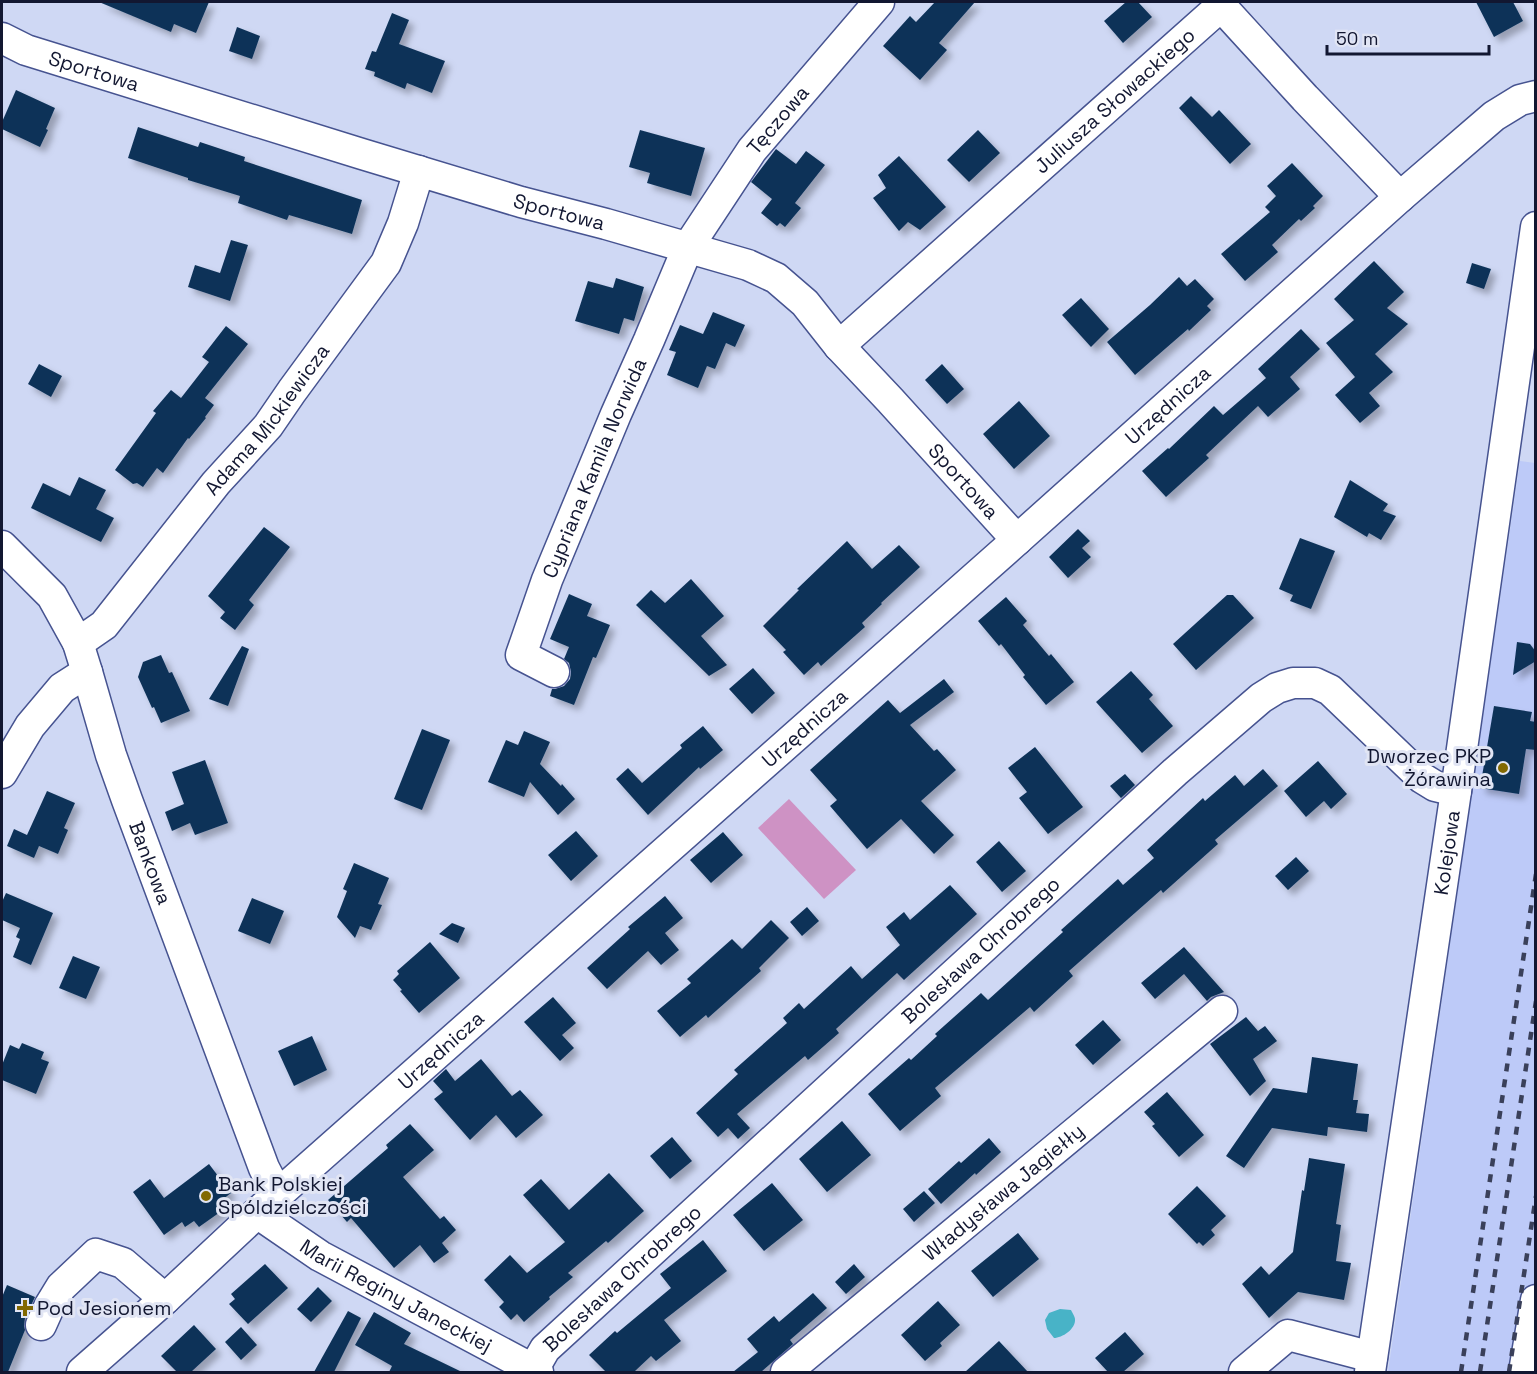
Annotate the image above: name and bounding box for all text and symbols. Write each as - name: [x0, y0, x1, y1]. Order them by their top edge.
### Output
- scale bar: [1327, 18, 1489, 56]
- street label: Juliusza Słowackiego: [1029, 22, 1201, 179]
- text: 50 m: [1336, 27, 1378, 50]
- street label: Sportowa: [46, 45, 142, 97]
- street label: Tęczowa: [741, 80, 815, 160]
- street label: Sportowa: [510, 187, 608, 236]
- street label: Adama Mickiewicza: [198, 339, 335, 500]
- street label: Cypriana Kamila Norwida: [536, 354, 652, 582]
- street label: Urzędnicza: [1119, 360, 1216, 450]
- street label: Sportowa: [923, 438, 1005, 524]
- street label: Urzędnicza: [756, 683, 853, 773]
- place label: Dworzec PKP Żórawina: [1367, 743, 1491, 792]
- marker: Dworzec PKP Żórawina: [1496, 761, 1510, 775]
- street label: Kolejowa: [1428, 809, 1466, 897]
- street label: Bankowa: [123, 818, 178, 908]
- street label: Bolesława Chrobrego: [896, 871, 1065, 1029]
- street label: Urzędnicza: [392, 1005, 489, 1095]
- street label: Władysława Jagiełły: [917, 1118, 1089, 1267]
- place label: Bank Polskiej Spóldzielczości: [218, 1171, 367, 1220]
- marker: Bank Polskiej Spóldzielczości: [199, 1189, 213, 1203]
- street label: Bolesława Chrobrego: [538, 1199, 707, 1357]
- street label: Marii Reginy Janeckiej: [295, 1233, 496, 1358]
- place label: Pod Jesionem: [37, 1295, 171, 1321]
- marker: Pod Jesionem: [18, 1301, 32, 1315]

